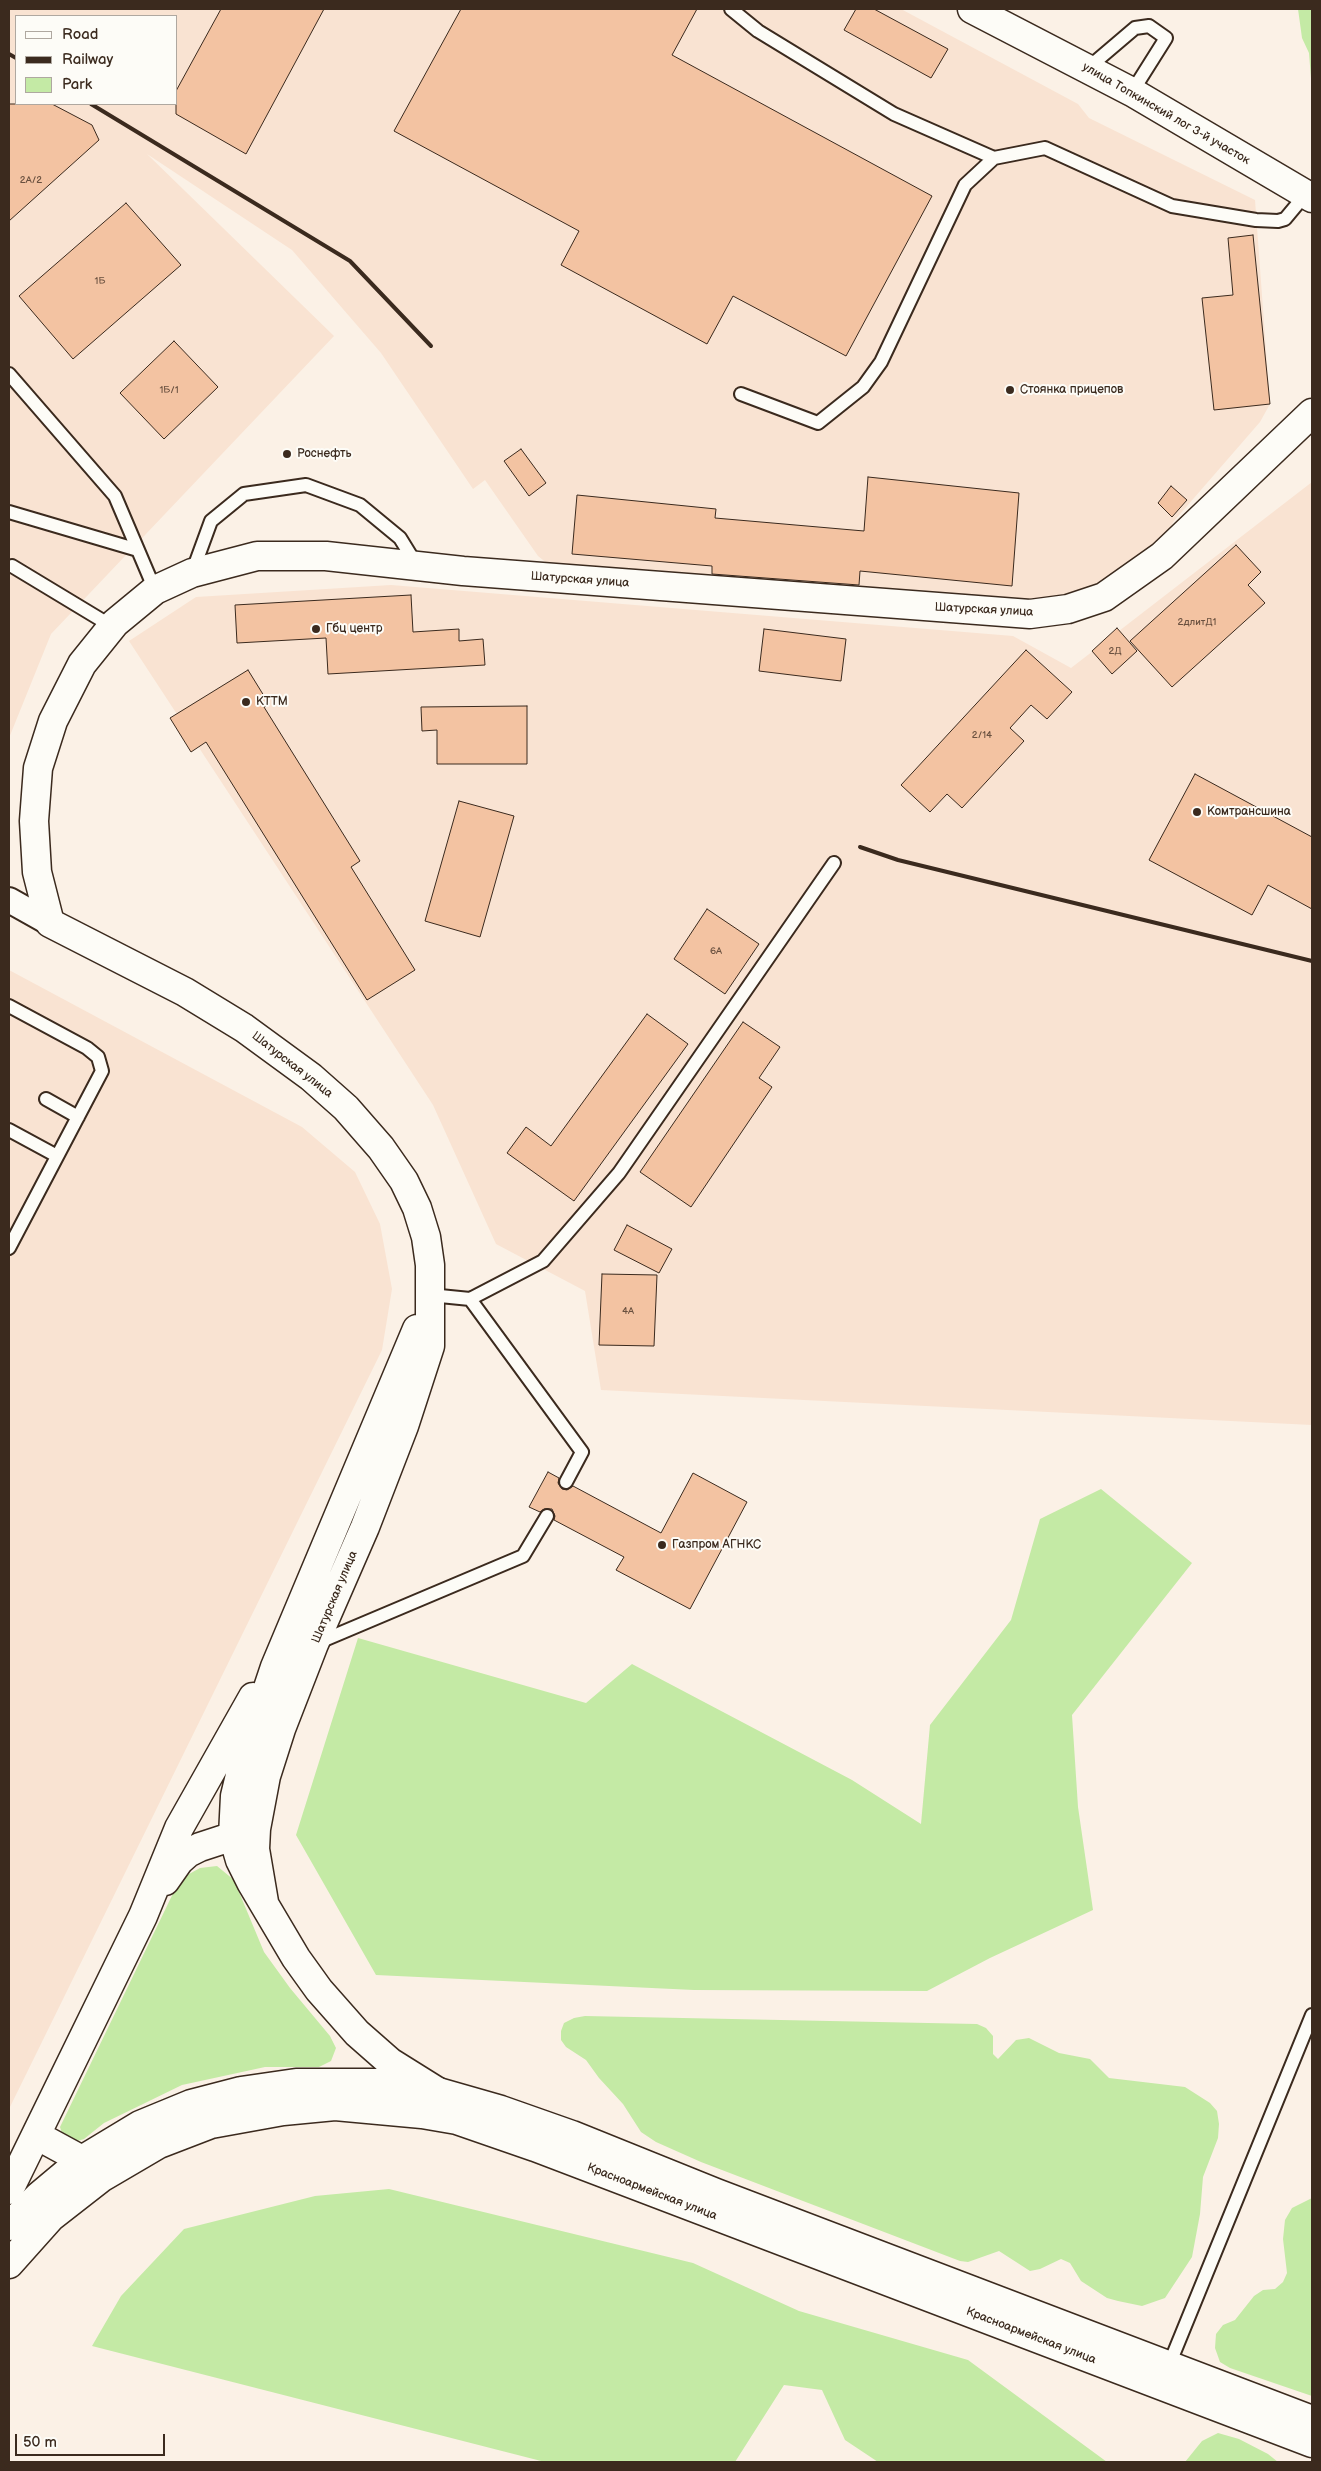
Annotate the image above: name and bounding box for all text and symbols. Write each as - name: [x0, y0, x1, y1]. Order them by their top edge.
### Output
- legend: [15, 15, 178, 105]
- text: Road: [62, 25, 98, 44]
- text: Railway: [62, 50, 113, 69]
- street label: улица Топкинский лог 3-й участок: [1080, 60, 1252, 168]
- text: Park: [62, 75, 92, 94]
- house number: 2А/2: [20, 174, 42, 186]
- house number: 1Б: [95, 275, 105, 287]
- place label: Стоянка прицепов: [1020, 383, 1123, 397]
- house number: 1Б/1: [159, 384, 179, 396]
- marker: Стоянка прицепов: [1004, 384, 1016, 396]
- place label: Роснефть: [297, 447, 352, 461]
- marker: Роснефть: [281, 448, 293, 460]
- street label: Шатурская улица: [530, 569, 630, 591]
- street label: Шатурская улица: [934, 600, 1034, 620]
- house number: 2длитД1: [1178, 616, 1216, 628]
- place label: Гбц центр: [326, 622, 382, 636]
- marker: Гбц центр: [310, 623, 322, 635]
- house number: 2Д: [1109, 645, 1121, 657]
- place label: КТТМ: [256, 695, 288, 709]
- marker: КТТМ: [240, 696, 252, 708]
- house number: 2/14: [972, 729, 992, 741]
- place label: Комтрансшина: [1207, 805, 1291, 819]
- marker: Комтрансшина: [1191, 806, 1203, 818]
- house number: 6А: [710, 945, 722, 957]
- street label: Шатурская улица: [249, 1029, 335, 1101]
- house number: 4А: [622, 1305, 634, 1317]
- place label: Газпром АГНКС: [672, 1538, 761, 1552]
- marker: Газпром АГНКС: [656, 1539, 668, 1551]
- street label: Шатурская улица: [309, 1549, 361, 1645]
- street label: Красноармейская улица: [585, 2161, 719, 2223]
- street label: Красноармейская улица: [964, 2305, 1098, 2367]
- scale bar: [18, 2424, 168, 2456]
- text: 50 m: [23, 2433, 57, 2452]

